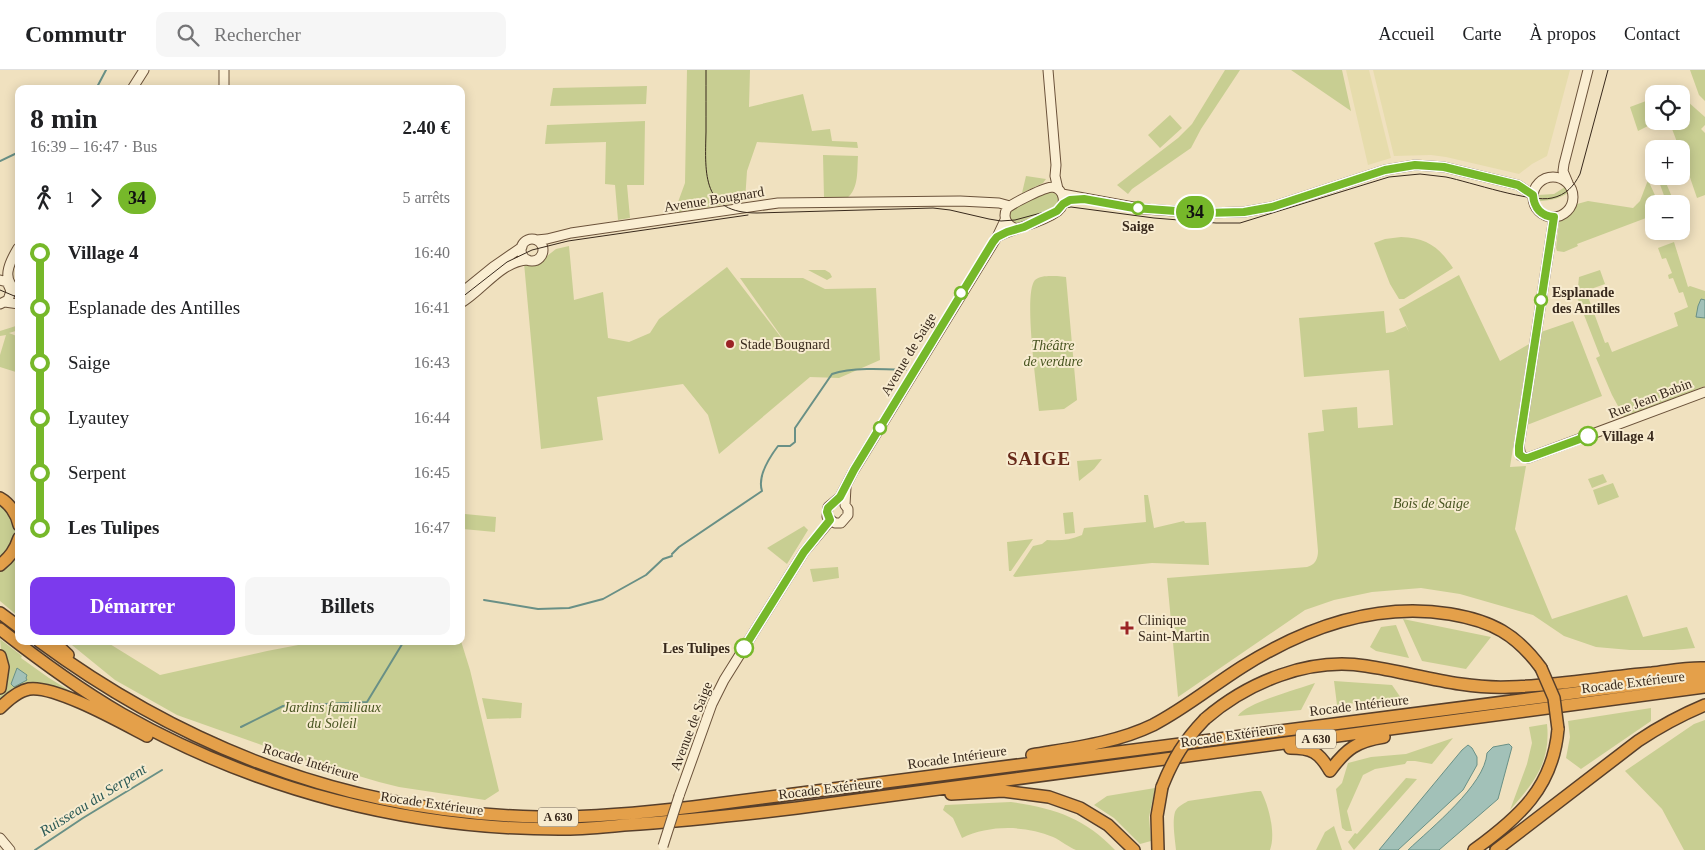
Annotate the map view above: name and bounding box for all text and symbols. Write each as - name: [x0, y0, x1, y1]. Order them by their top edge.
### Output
- search box: [156, 12, 506, 57]
- text: Commutr: [25, 21, 126, 47]
- icon: search: [174, 21, 202, 49]
- text: Rechercher: [214, 24, 301, 45]
- text: Accueil: [1379, 24, 1435, 44]
- text: Carte: [1463, 24, 1502, 44]
- text: À propos: [1530, 24, 1596, 44]
- text: Contact: [1624, 24, 1680, 44]
- map controls: [1645, 85, 1690, 240]
- button: locate: [1645, 85, 1690, 130]
- text: 8 min: [30, 103, 98, 134]
- text: 2.40 €: [403, 117, 450, 138]
- text: 16:39 – 16:47 · Bus: [30, 138, 157, 155]
- button: +: [1645, 140, 1690, 185]
- icon: walk: [30, 184, 58, 212]
- icon: forward: [82, 184, 110, 212]
- street label: Avenue Bougnard: [663, 184, 765, 215]
- text: 34: [128, 188, 146, 208]
- text: 1: [66, 189, 74, 206]
- text: 5 arrêts: [402, 189, 450, 206]
- button: −: [1645, 195, 1690, 240]
- line badge: 34: [1172, 196, 1218, 228]
- marker: Saige: [1131, 201, 1145, 215]
- text: 34: [1186, 202, 1204, 222]
- place label: Saige: [1122, 219, 1154, 234]
- text: Village 4: [68, 242, 139, 263]
- text: 16:40: [414, 244, 450, 261]
- place label: Esplanade des Antilles: [1552, 285, 1621, 316]
- unlabelled marker: [954, 286, 968, 300]
- marker: Esplanade des Antilles: [1534, 293, 1548, 307]
- text: Esplanade des Antilles: [68, 297, 240, 318]
- text: 16:41: [414, 299, 450, 316]
- street label: Avenue de Saige: [878, 310, 939, 398]
- place label: Stade Bougnard: [740, 337, 830, 352]
- marker: Stade Bougnard: [724, 338, 736, 350]
- park label: Théâtre de verdure: [1023, 338, 1083, 369]
- text: Saige: [68, 352, 110, 373]
- text: 16:43: [414, 354, 450, 371]
- street label: Rue Jean Babin: [1606, 376, 1694, 421]
- text: Lyautey: [68, 407, 129, 428]
- text: 16:44: [414, 409, 450, 426]
- unlabelled marker: [873, 421, 887, 435]
- marker: Village 4: [1578, 426, 1598, 446]
- place label: Village 4: [1602, 429, 1654, 444]
- district label: SAIGE: [1007, 448, 1071, 469]
- text: Serpent: [68, 462, 126, 483]
- text: 16:45: [414, 464, 450, 481]
- park label: Bois de Saige: [1393, 496, 1469, 511]
- text: Les Tulipes: [68, 517, 159, 538]
- text: 16:47: [414, 519, 450, 536]
- button: Démarrer: [30, 577, 235, 635]
- button: Billets: [245, 577, 450, 635]
- place label: Clinique Saint-Martin: [1138, 613, 1210, 644]
- marker: Clinique Saint-Martin: [1120, 621, 1134, 635]
- marker: Les Tulipes: [734, 638, 754, 658]
- place label: Les Tulipes: [663, 641, 731, 656]
- street label: Rocade Extérieure: [1581, 669, 1685, 696]
- street label: Avenue de Saige: [668, 680, 715, 773]
- street label: Rocade Intérieure: [1309, 692, 1410, 719]
- park label: Jardins familiaux du Soleil: [283, 700, 382, 731]
- street label: Rocade Extérieure: [1180, 721, 1284, 750]
- road number: A 630: [1296, 730, 1336, 749]
- street label: Rocade Intérieure: [261, 741, 361, 784]
- street label: Rocade Intérieure: [907, 743, 1008, 772]
- water label: Ruisseau du Serpent: [36, 760, 150, 840]
- street label: Rocade Extérieure: [778, 775, 882, 802]
- street label: Rocade Extérieure: [380, 789, 484, 818]
- road number: A 630: [538, 808, 578, 826]

